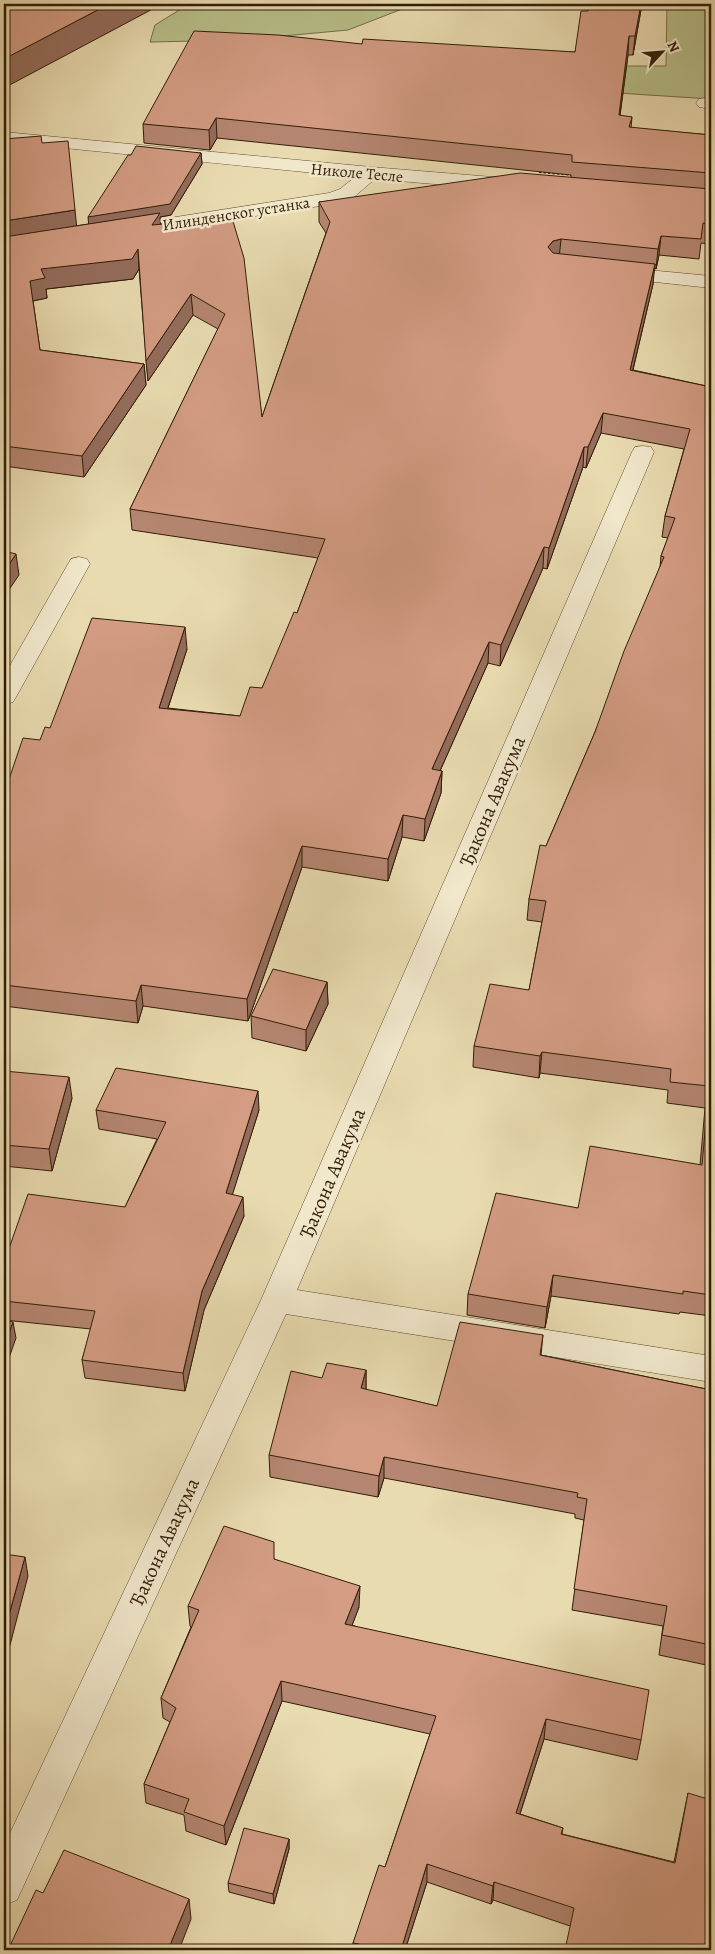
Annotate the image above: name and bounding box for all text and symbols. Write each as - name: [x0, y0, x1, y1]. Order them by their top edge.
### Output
- north arrow: [638, 28, 688, 78]
- text: N: [662, 38, 684, 55]
- street label: Николе Тесле: [310, 158, 404, 188]
- street label: Илинденског устанка: [161, 191, 312, 237]
- street label: Ђакона Авакума: [453, 731, 532, 870]
- street label: Ђакона Авакума: [293, 1103, 372, 1242]
- street label: Ђакона Авакума: [123, 1473, 206, 1611]

